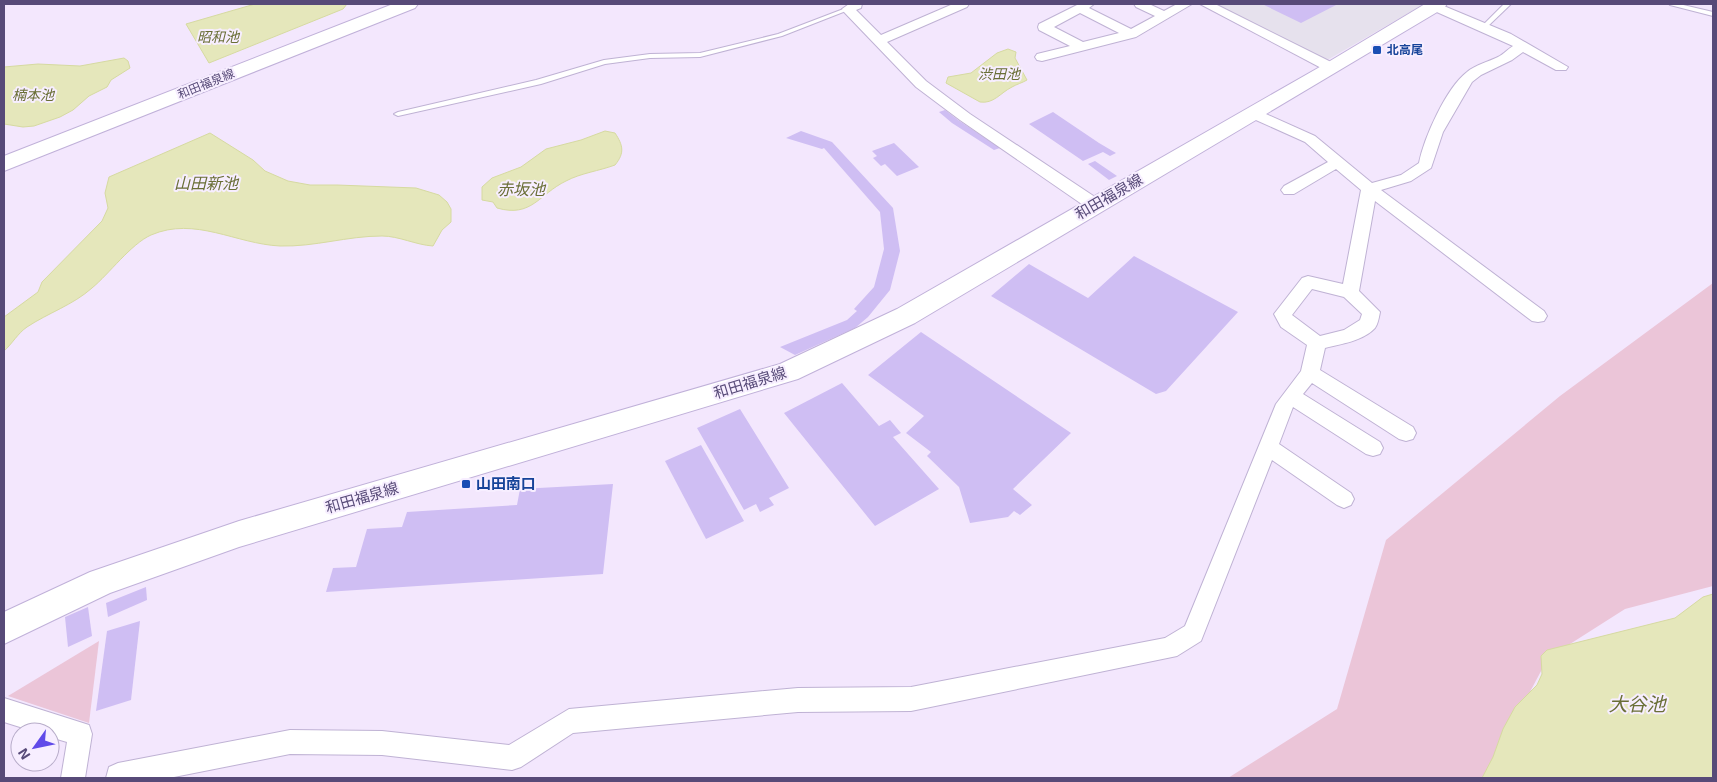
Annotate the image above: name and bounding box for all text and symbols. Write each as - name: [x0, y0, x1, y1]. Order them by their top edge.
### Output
- water label: 昭和池: [197, 28, 241, 45]
- place label: 北高尾: [1387, 42, 1423, 56]
- marker: 北高尾: [1371, 44, 1383, 56]
- street label: 和田福泉線: [175, 65, 236, 101]
- water label: 渋田池: [978, 65, 1022, 82]
- water label: 楠本池: [12, 86, 56, 103]
- street label: 和田福泉線: [1072, 170, 1145, 223]
- water label: 山田新池: [174, 173, 240, 192]
- water label: 赤坂池: [497, 179, 547, 198]
- street label: 和田福泉線: [711, 362, 788, 402]
- place label: 山田南口: [476, 474, 536, 492]
- street label: 和田福泉線: [323, 478, 400, 516]
- marker: 山田南口: [460, 478, 472, 490]
- water label: 大谷池: [1608, 692, 1667, 715]
- north arrow: [10, 722, 60, 772]
- text: N: [14, 745, 34, 763]

